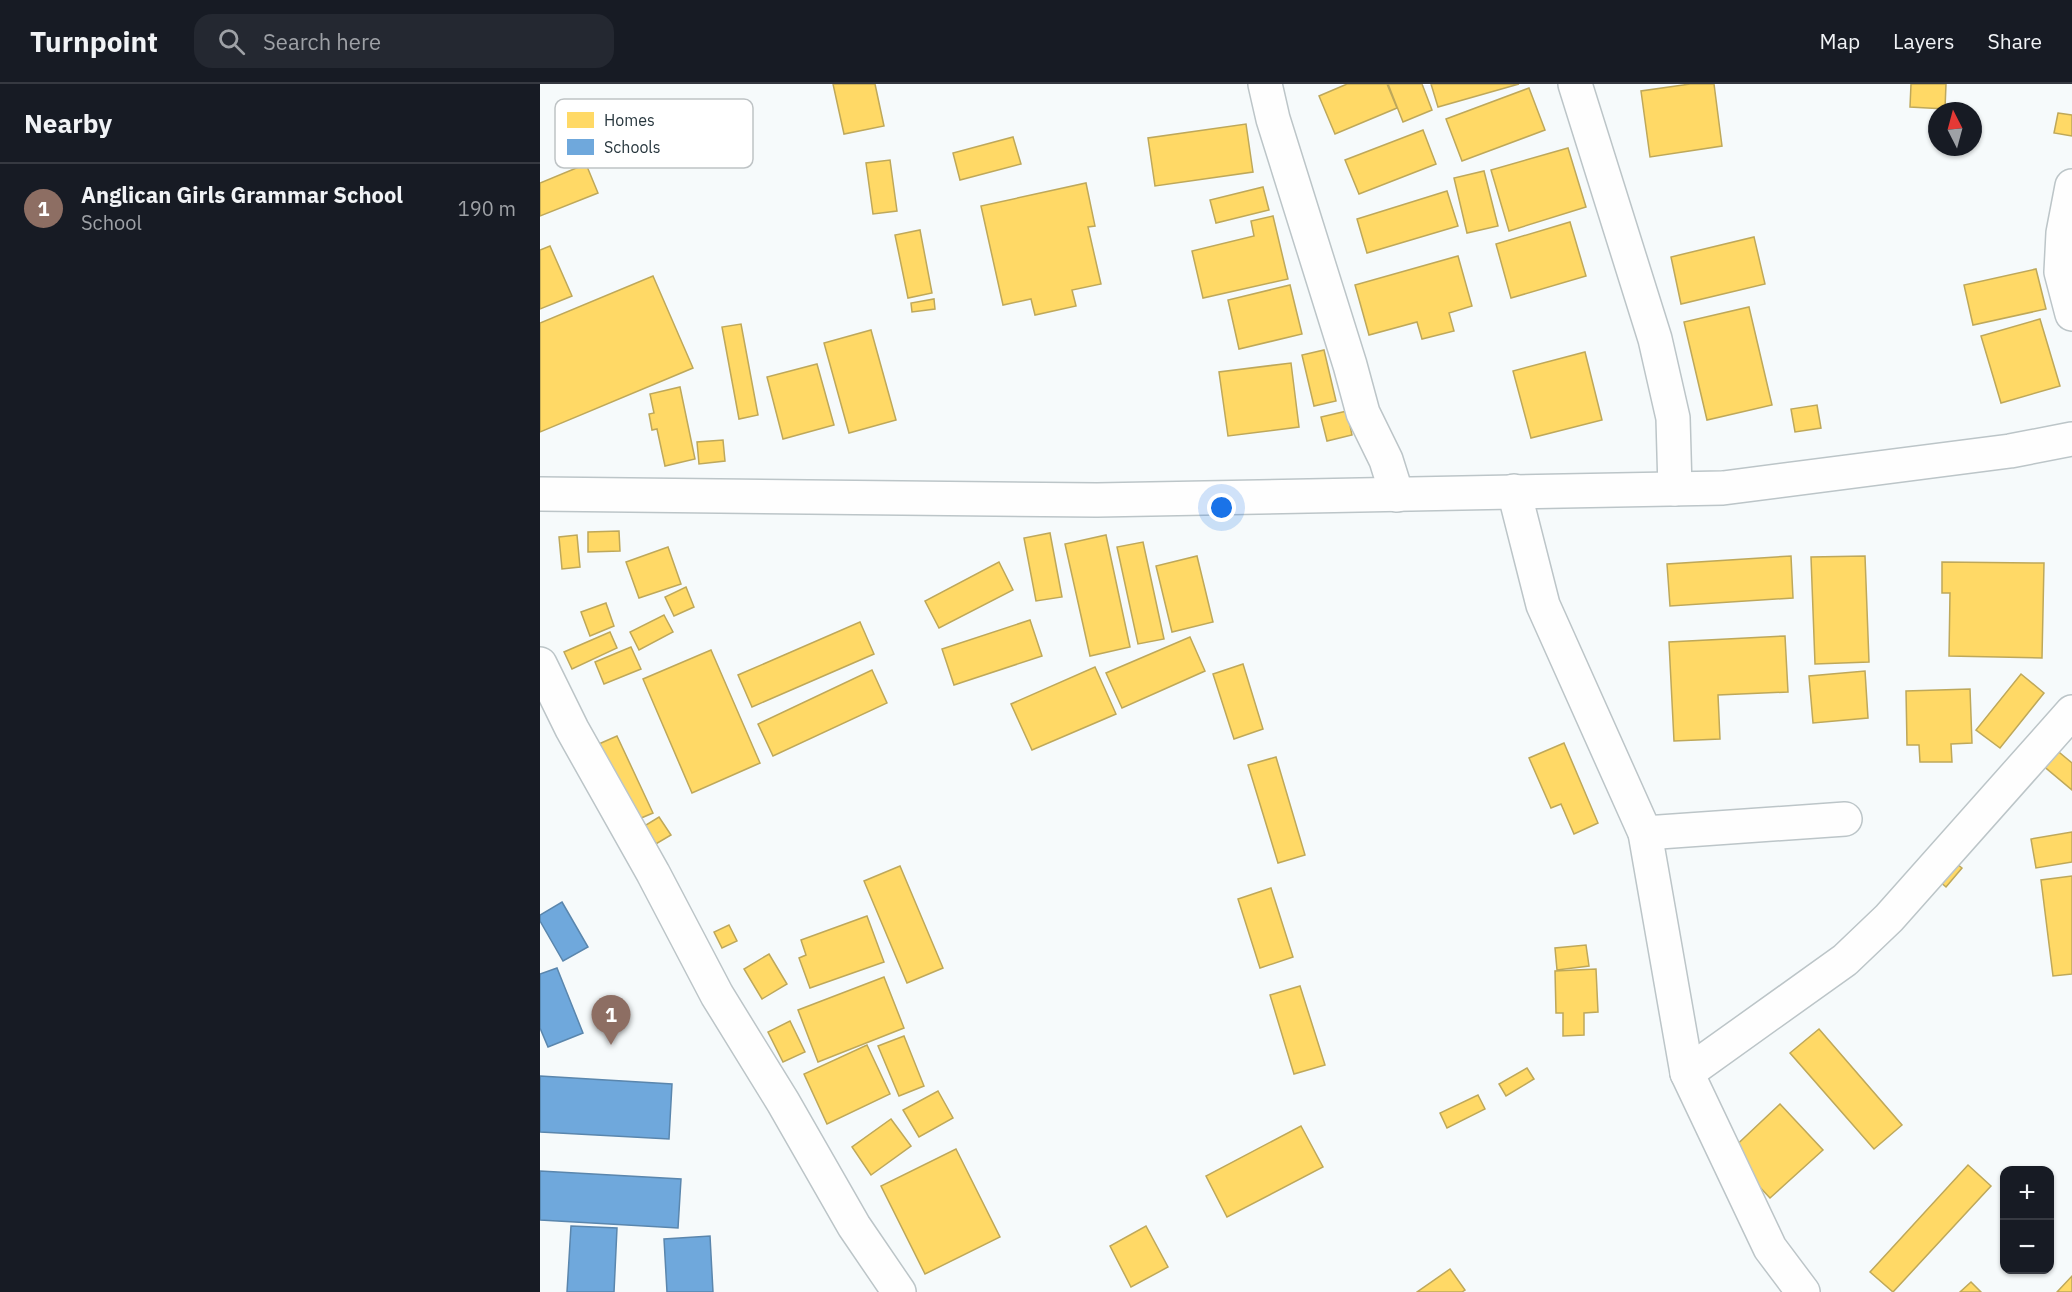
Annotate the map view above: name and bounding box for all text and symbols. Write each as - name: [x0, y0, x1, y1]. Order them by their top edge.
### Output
- search box: [194, 14, 614, 68]
- text: Turnpoint: [30, 23, 158, 60]
- icon: search: [215, 25, 248, 58]
- text: Search here: [263, 27, 381, 56]
- text: Map: [1820, 27, 1860, 55]
- text: Layers: [1893, 27, 1955, 55]
- text: Share: [1988, 27, 2042, 55]
- legend: [555, 99, 753, 168]
- north arrow: [1928, 102, 1982, 156]
- text: Nearby: [24, 106, 112, 140]
- text: Homes: [604, 110, 655, 130]
- text: Schools: [604, 137, 661, 157]
- text: Anglican Girls Grammar School: [81, 180, 403, 209]
- text: 1: [38, 195, 50, 222]
- text: 190 m: [458, 195, 516, 222]
- text: School: [81, 209, 142, 236]
- your location: [1207, 493, 1236, 522]
- pin: 1: [592, 996, 630, 1045]
- map controls: [2000, 1166, 2054, 1274]
- button: +: [2000, 1166, 2054, 1220]
- button: −: [2000, 1220, 2054, 1274]

